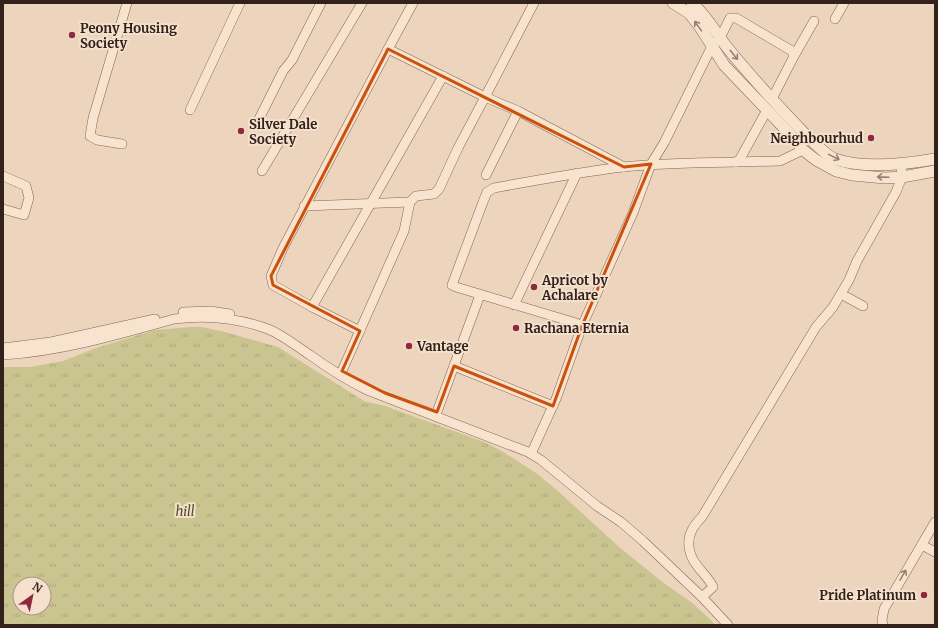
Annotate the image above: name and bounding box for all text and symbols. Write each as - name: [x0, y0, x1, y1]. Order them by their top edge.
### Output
- place label: Peony Housing Society: [80, 20, 177, 52]
- one-way arrow: [694, 20, 702, 31]
- marker: Peony Housing Society: [67, 30, 77, 40]
- one-way arrow: [730, 50, 738, 61]
- place label: Silver Dale Society: [249, 116, 317, 148]
- marker: Silver Dale Society: [236, 126, 246, 136]
- place label: Neighbourhud: [770, 130, 863, 147]
- marker: Neighbourhud: [866, 133, 876, 143]
- one-way arrow: [828, 154, 840, 161]
- one-way arrow: [877, 173, 890, 181]
- place label: Apricot by Achalare: [541, 272, 608, 304]
- marker: Apricot by Achalare: [529, 282, 539, 292]
- place label: Rachana Eternia: [524, 320, 629, 337]
- marker: Rachana Eternia: [511, 323, 521, 333]
- place label: Vantage: [416, 338, 469, 355]
- marker: Vantage: [404, 341, 414, 351]
- park label: hill: [175, 503, 195, 520]
- one-way arrow: [900, 569, 908, 581]
- north arrow: [12, 576, 52, 616]
- text: N: [30, 579, 45, 596]
- place label: Pride Platinum: [819, 587, 916, 604]
- marker: Pride Platinum: [919, 590, 929, 600]

